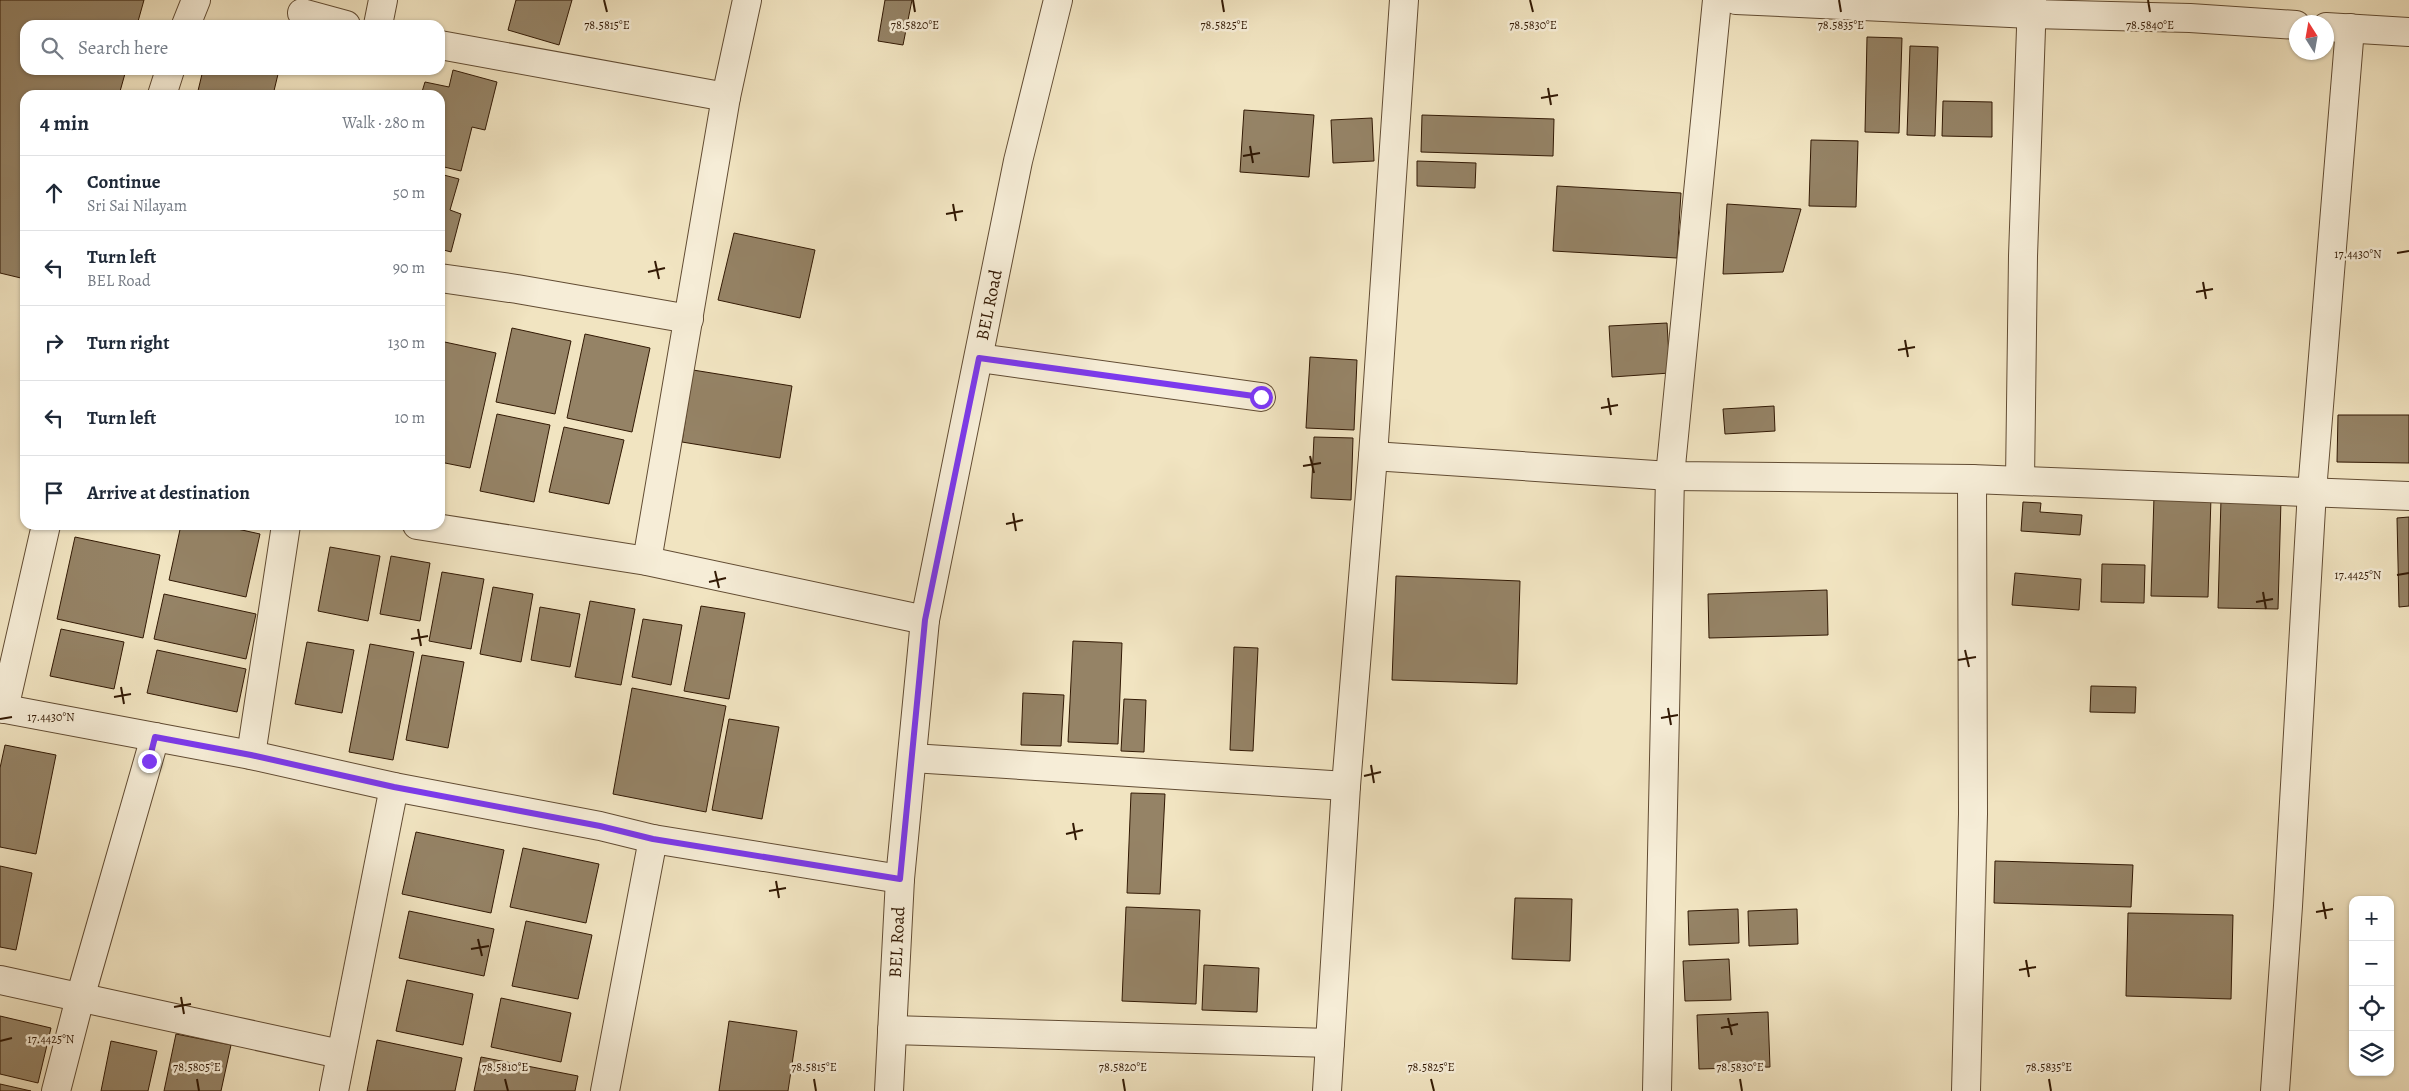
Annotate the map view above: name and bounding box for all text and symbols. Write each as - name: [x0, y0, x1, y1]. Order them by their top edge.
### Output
- north arrow: [2289, 15, 2334, 60]
- text: 78.5815°E: [584, 17, 630, 33]
- text: 78.5820°E: [891, 17, 939, 33]
- text: 78.5825°E: [1200, 17, 1248, 33]
- text: 78.5830°E: [1509, 17, 1557, 33]
- text: 78.5835°E: [1818, 17, 1864, 33]
- text: 78.5840°E: [2126, 17, 2174, 33]
- search box: [20, 20, 445, 75]
- icon: search: [38, 34, 66, 62]
- text: Search here: [78, 35, 168, 61]
- text: 4 min: [40, 109, 89, 137]
- text: Walk · 280 m: [342, 112, 425, 134]
- text: Continue: [87, 169, 161, 195]
- icon: ahead: [40, 179, 68, 207]
- text: 50 m: [393, 182, 425, 204]
- text: Sri Sai Nilayam: [87, 195, 187, 217]
- text: Turn left: [87, 244, 156, 270]
- text: 17.4430°N: [2334, 246, 2382, 262]
- icon: left: [40, 254, 68, 282]
- text: 90 m: [393, 257, 425, 279]
- street label: BEL Road: [970, 267, 1008, 342]
- text: BEL Road: [87, 270, 151, 292]
- icon: right: [40, 329, 68, 357]
- text: Turn right: [87, 330, 169, 356]
- text: 130 m: [388, 332, 425, 354]
- route start: [1250, 386, 1273, 409]
- icon: left: [40, 404, 68, 432]
- text: Turn left: [87, 405, 156, 431]
- text: 10 m: [395, 407, 425, 429]
- icon: arrive: [40, 479, 68, 507]
- text: Arrive at destination: [87, 480, 250, 506]
- text: 17.4425°N: [2335, 567, 2382, 583]
- text: 17.4430°N: [27, 709, 75, 725]
- route end: [138, 750, 161, 773]
- map controls: [2349, 896, 2394, 1076]
- button: +: [2349, 896, 2394, 941]
- street label: BEL Road: [883, 905, 911, 979]
- button: −: [2349, 941, 2394, 986]
- button: locate: [2349, 986, 2394, 1031]
- text: 17.4425°N: [28, 1031, 75, 1047]
- button: layers: [2349, 1031, 2394, 1076]
- text: 78.5805°E: [173, 1059, 221, 1075]
- text: 78.5810°E: [482, 1059, 528, 1075]
- text: 78.5815°E: [791, 1059, 837, 1075]
- text: 78.5820°E: [1099, 1059, 1147, 1075]
- text: 78.5825°E: [1407, 1059, 1455, 1075]
- text: 78.5830°E: [1716, 1059, 1764, 1075]
- text: 78.5835°E: [2026, 1059, 2072, 1075]

